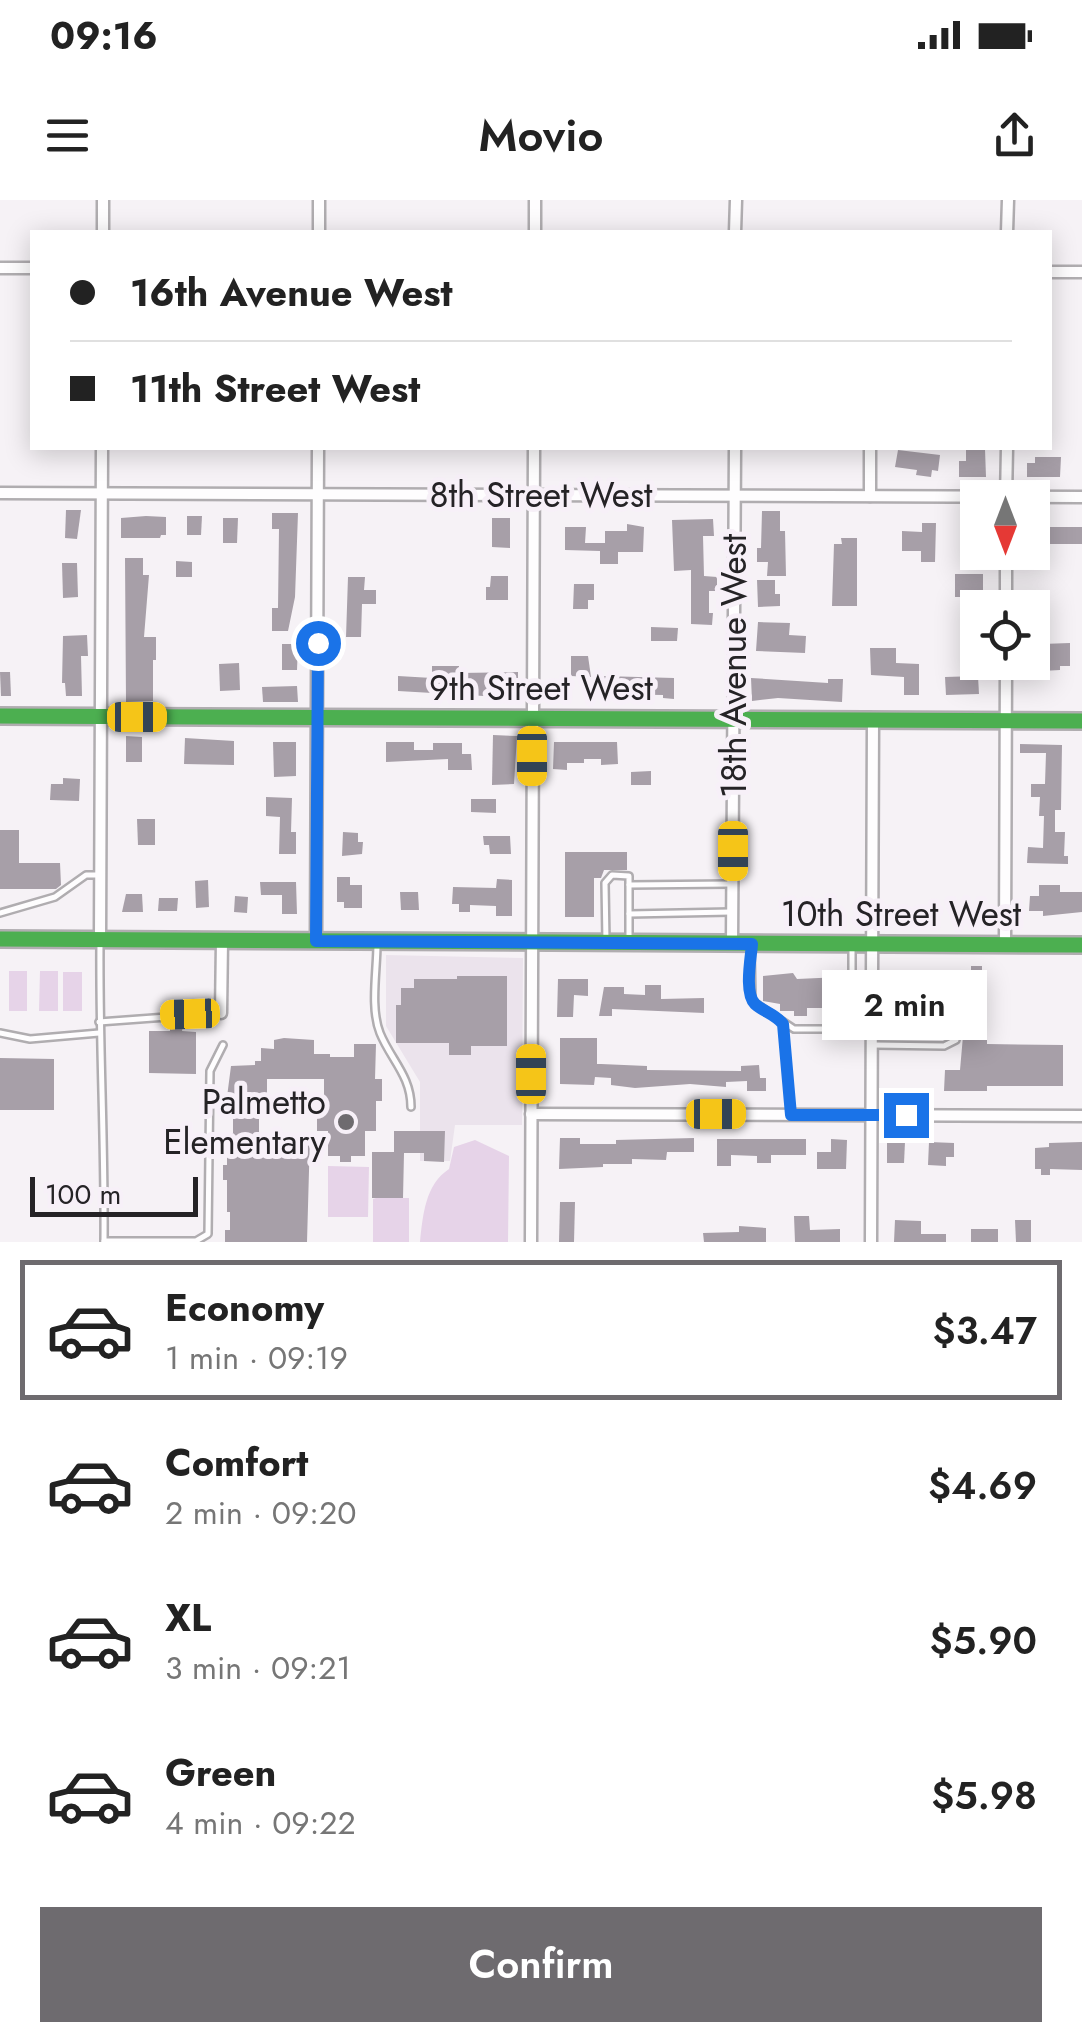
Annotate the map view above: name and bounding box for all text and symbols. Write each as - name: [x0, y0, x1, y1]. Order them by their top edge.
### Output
- text: 09:16: [50, 8, 158, 63]
- text: Movio: [479, 103, 603, 168]
- icon: menu: [40, 108, 95, 163]
- icon: share: [987, 108, 1042, 163]
- text: 16th Avenue West: [130, 265, 453, 320]
- text: 11th Street West: [130, 361, 420, 416]
- street label: 8th Street West: [430, 470, 653, 520]
- north arrow: [960, 480, 1050, 570]
- map controls: [960, 480, 1050, 680]
- street label: 18th Avenue West: [709, 533, 759, 798]
- button: locate: [960, 590, 1050, 680]
- route start: [296, 621, 341, 666]
- street label: 9th Street West: [429, 663, 654, 713]
- car: [107, 702, 167, 732]
- car: [517, 726, 547, 786]
- car: [718, 821, 748, 881]
- street label: 10th Street West: [781, 889, 1022, 939]
- callout: 2 min: [824, 970, 988, 1040]
- text: 2 min: [863, 982, 946, 1028]
- car: [159, 998, 221, 1030]
- car: [516, 1044, 546, 1104]
- place label: Palmetto Elementary: [163, 1077, 327, 1167]
- route end: [884, 1093, 929, 1138]
- car: [686, 1099, 746, 1129]
- marker: Palmetto Elementary: [335, 1111, 357, 1133]
- scale bar: [30, 1172, 198, 1216]
- text: 100 m: [45, 1174, 121, 1215]
- text: Economy: [165, 1280, 324, 1335]
- icon: car: [45, 1285, 135, 1375]
- text: $3.47: [933, 1303, 1037, 1358]
- text: 1 min · 09:19: [165, 1335, 348, 1381]
- text: Comfort: [165, 1435, 308, 1490]
- icon: car: [45, 1440, 135, 1530]
- text: $4.69: [928, 1458, 1037, 1513]
- text: 2 min · 09:20: [165, 1490, 356, 1536]
- text: XL: [165, 1590, 211, 1645]
- icon: car: [45, 1595, 135, 1685]
- text: $5.90: [930, 1613, 1037, 1668]
- text: 3 min · 09:21: [165, 1645, 351, 1691]
- text: Green: [165, 1745, 276, 1800]
- icon: car: [45, 1750, 135, 1840]
- text: $5.98: [931, 1768, 1037, 1823]
- text: 4 min · 09:22: [165, 1800, 356, 1846]
- button: Confirm: [40, 1907, 1042, 2022]

